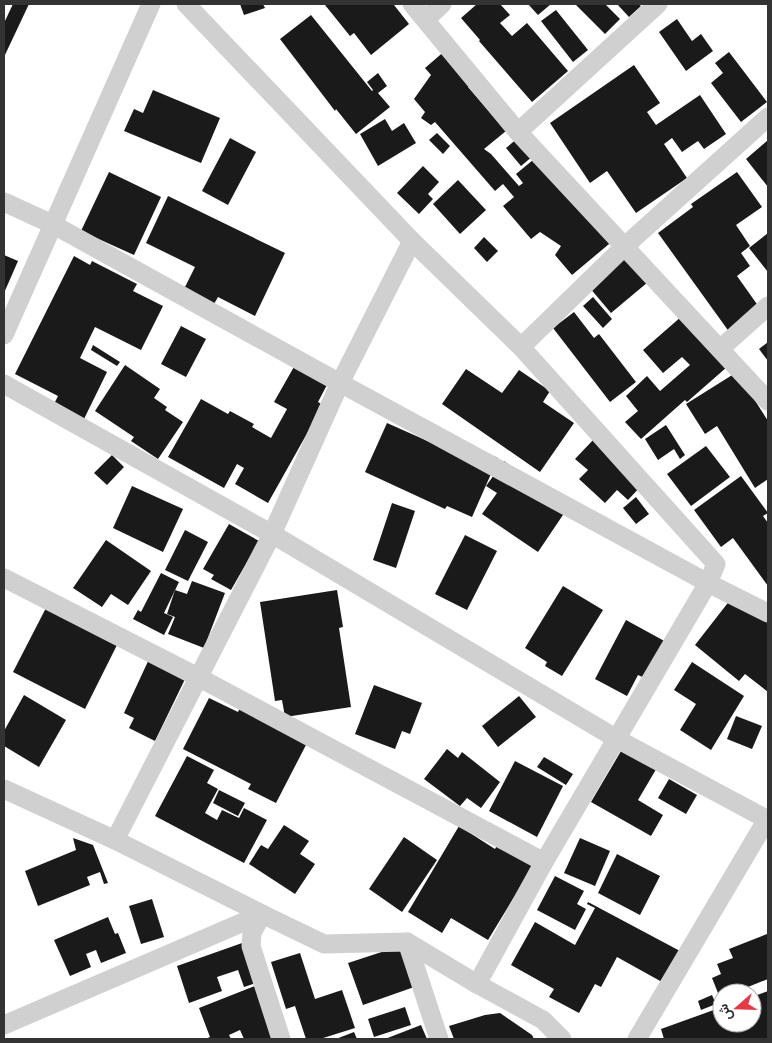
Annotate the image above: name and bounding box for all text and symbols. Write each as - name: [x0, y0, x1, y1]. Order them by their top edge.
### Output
- north arrow: [712, 983, 762, 1033]
- text: ش: [713, 1001, 736, 1023]

